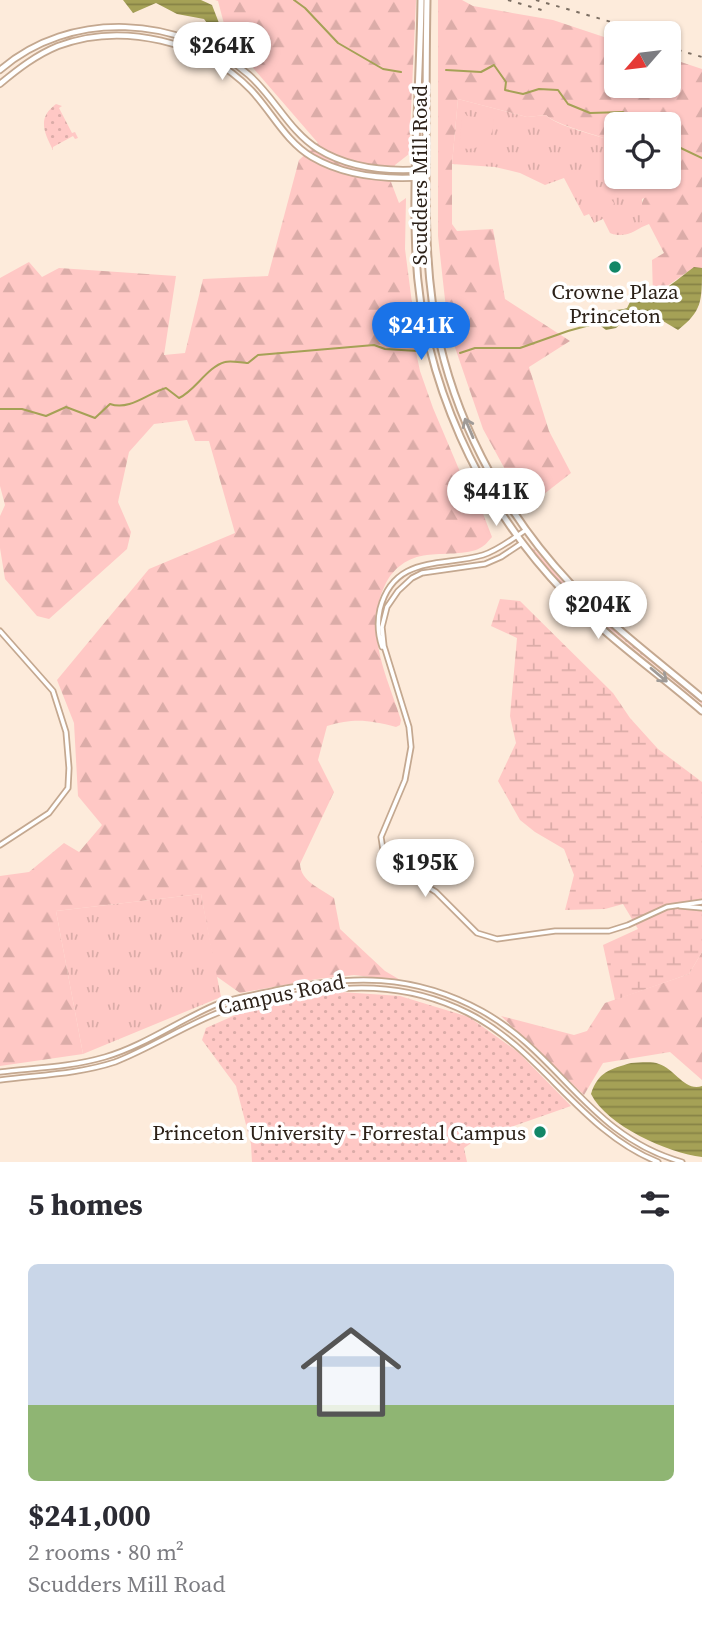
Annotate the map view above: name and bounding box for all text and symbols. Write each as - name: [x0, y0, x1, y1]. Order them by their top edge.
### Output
- north arrow: [604, 21, 681, 98]
- map controls: [604, 21, 681, 189]
- pin: $264K: [173, 22, 271, 82]
- text: $264K: [189, 29, 255, 61]
- street label: Scudders Mill Road: [405, 85, 434, 265]
- button: locate: [604, 112, 681, 189]
- marker: Crowne Plaza Princeton: [607, 259, 623, 275]
- place label: Crowne Plaza Princeton: [551, 277, 679, 330]
- pin: $241K: [372, 302, 470, 362]
- text: $241K: [388, 309, 454, 341]
- one-way arrow: [462, 418, 475, 439]
- pin: $441K: [447, 468, 545, 528]
- text: $441K: [463, 475, 529, 507]
- pin: $204K: [549, 582, 647, 641]
- text: $204K: [565, 588, 631, 620]
- one-way arrow: [650, 667, 668, 683]
- pin: $195K: [376, 839, 474, 899]
- text: $195K: [392, 846, 458, 878]
- street label: Campus Road: [215, 966, 347, 1022]
- place label: Princeton University - Forrestal Campus: [152, 1118, 526, 1147]
- marker: Princeton University - Forrestal Campus: [532, 1124, 548, 1140]
- text: 5 homes: [28, 1184, 143, 1225]
- icon: filters: [636, 1185, 674, 1223]
- icon: home: [288, 1309, 414, 1435]
- text: $241,000: [28, 1495, 151, 1536]
- text: 2 rooms · 80 m²: [28, 1536, 184, 1568]
- text: Scudders Mill Road: [28, 1568, 226, 1600]

